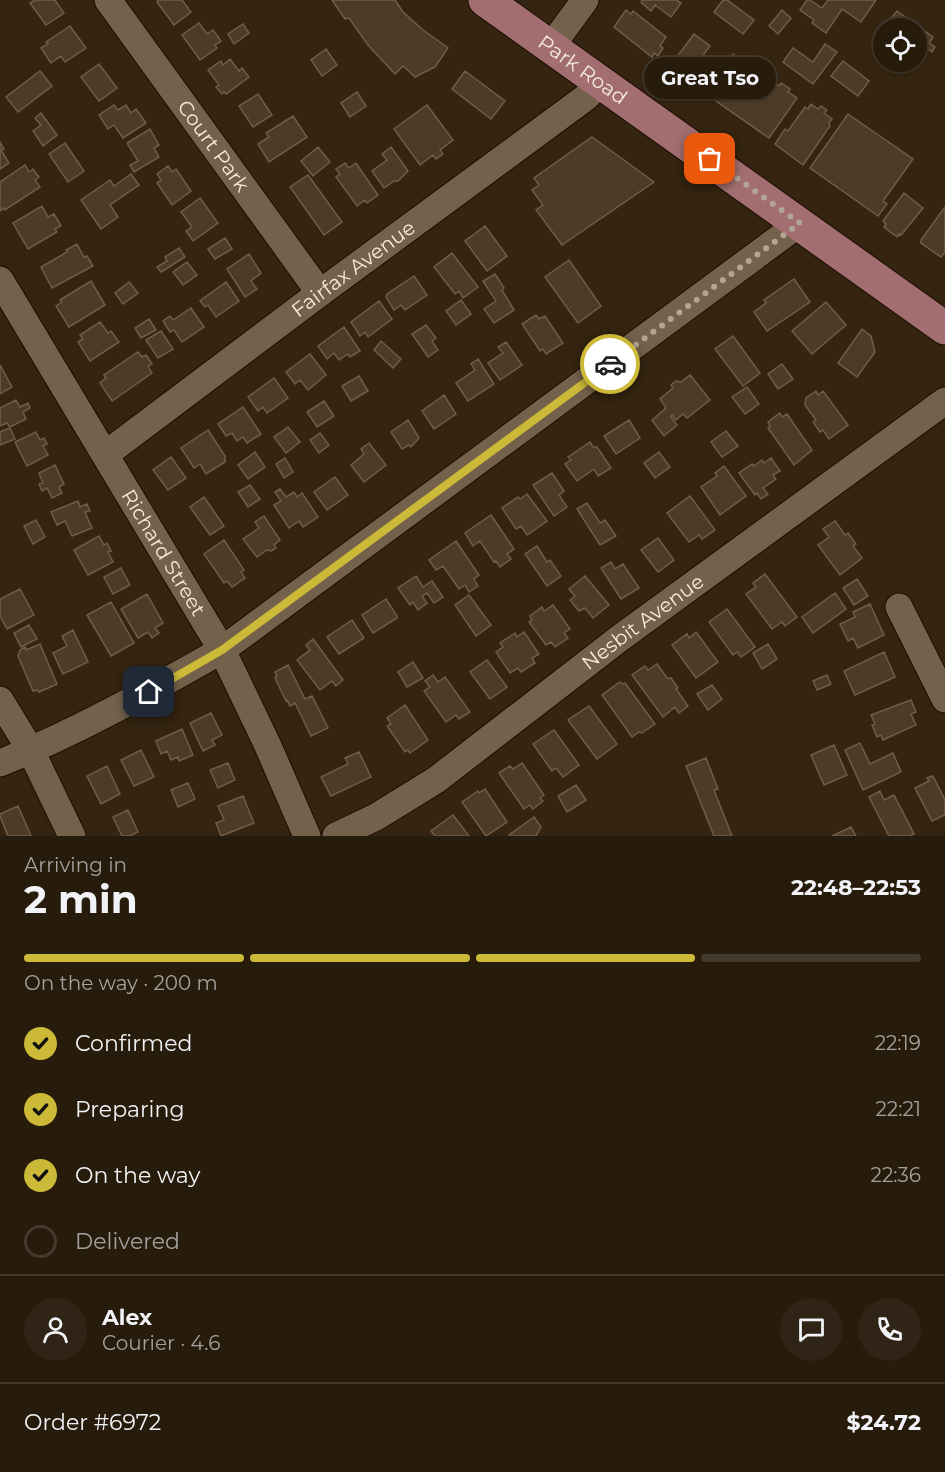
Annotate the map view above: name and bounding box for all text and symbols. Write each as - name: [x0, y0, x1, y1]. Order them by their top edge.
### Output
- map controls: [873, 18, 927, 72]
- button: locate: [873, 18, 927, 72]
- street label: Park Road: [534, 30, 632, 109]
- callout: Great Tso: [644, 57, 776, 99]
- text: Great Tso: [661, 66, 759, 90]
- street label: Court Park: [172, 95, 255, 196]
- pin: [684, 133, 735, 184]
- icon: bag: [693, 142, 726, 175]
- street label: Fairfax Avenue: [287, 215, 420, 322]
- courier: [580, 334, 640, 394]
- icon: car: [594, 348, 627, 381]
- street label: Richard Street: [116, 485, 211, 620]
- street label: Nesbit Avenue: [577, 569, 708, 675]
- pin: [123, 666, 174, 717]
- icon: home: [132, 675, 165, 708]
- text: Arriving in: [24, 853, 127, 877]
- text: 22:48–22:53: [791, 874, 921, 901]
- text: 2 min: [24, 875, 138, 923]
- text: On the way · 200 m: [24, 971, 218, 995]
- icon: check: [24, 1027, 57, 1060]
- text: Confirmed: [75, 1030, 192, 1057]
- text: 22:19: [875, 1031, 921, 1055]
- icon: check: [24, 1093, 57, 1126]
- text: Preparing: [75, 1096, 184, 1123]
- text: 22:21: [875, 1097, 921, 1121]
- icon: check: [24, 1159, 57, 1192]
- text: On the way: [75, 1162, 200, 1189]
- text: 22:36: [871, 1163, 921, 1187]
- text: Delivered: [75, 1228, 180, 1255]
- button: person: [24, 1298, 87, 1361]
- button: chat: [780, 1298, 843, 1361]
- button: phone: [858, 1298, 921, 1361]
- text: Alex: [102, 1304, 152, 1331]
- text: Courier · 4.6: [102, 1331, 220, 1355]
- text: Order #6972: [24, 1409, 161, 1436]
- text: $24.72: [847, 1409, 921, 1436]

